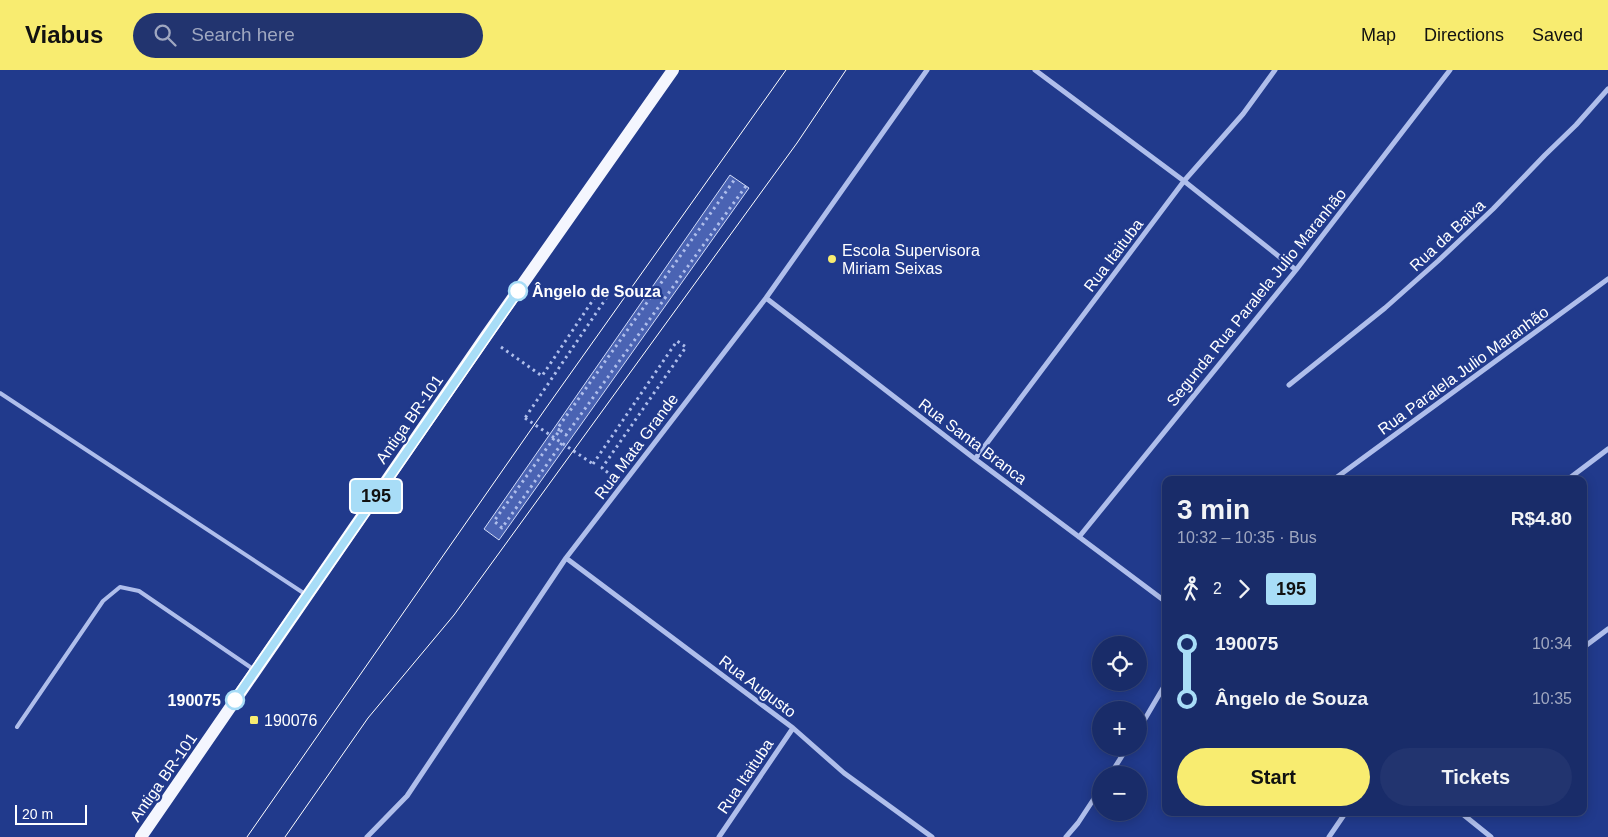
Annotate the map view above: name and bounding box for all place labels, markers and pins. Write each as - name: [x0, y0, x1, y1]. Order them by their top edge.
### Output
- place label: Escola Supervisora Miriam Seixas: [842, 242, 980, 277]
- marker: Escola Supervisora Miriam Seixas: [826, 253, 838, 265]
- marker: Ângelo de Souza: [508, 281, 528, 301]
- place label: Ângelo de Souza: [532, 282, 661, 300]
- marker: 190075: [225, 690, 245, 710]
- place label: 190075: [168, 692, 221, 709]
- place label: 190076: [264, 712, 317, 729]
- marker: 190076: [248, 714, 260, 726]

